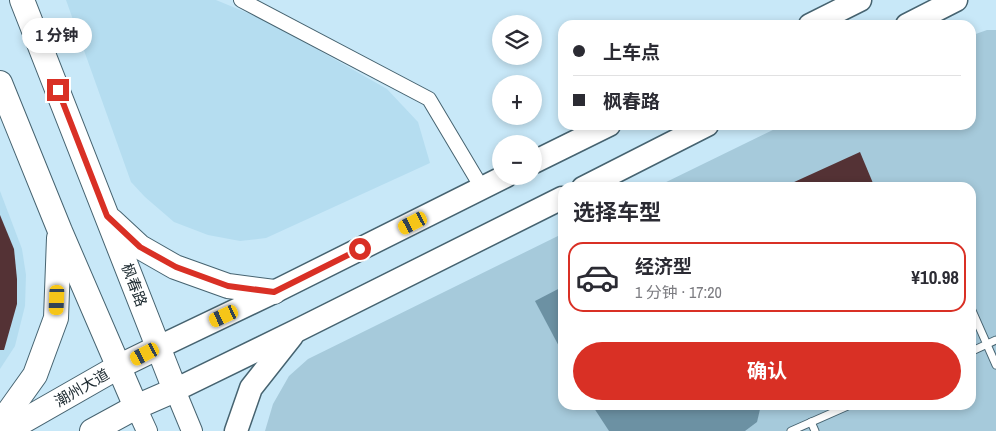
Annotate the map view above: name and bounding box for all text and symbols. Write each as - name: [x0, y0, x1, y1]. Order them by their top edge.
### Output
- map controls: [492, 15, 542, 185]
- button: layers: [492, 15, 542, 65]
- callout: 1 分钟: [23, 18, 93, 52]
- text: 1 分钟: [36, 24, 78, 46]
- text: 上车点: [603, 39, 660, 65]
- button: +: [492, 75, 542, 125]
- route end: [47, 79, 69, 101]
- text: 枫春路: [603, 88, 660, 114]
- button: −: [492, 135, 542, 185]
- text: 选择车型: [573, 197, 661, 227]
- car: [396, 210, 429, 236]
- route start: [349, 238, 371, 260]
- text: 经济型: [635, 253, 692, 279]
- icon: car: [575, 255, 620, 300]
- street label: 枫春路: [117, 260, 152, 310]
- text: ¥10.98: [911, 264, 959, 290]
- text: 1 分钟 · 17:20: [635, 281, 722, 303]
- car: [48, 285, 65, 315]
- car: [207, 303, 240, 329]
- car: [128, 341, 161, 367]
- button: 确认: [573, 342, 961, 400]
- street label: 潮州大道: [51, 363, 113, 412]

